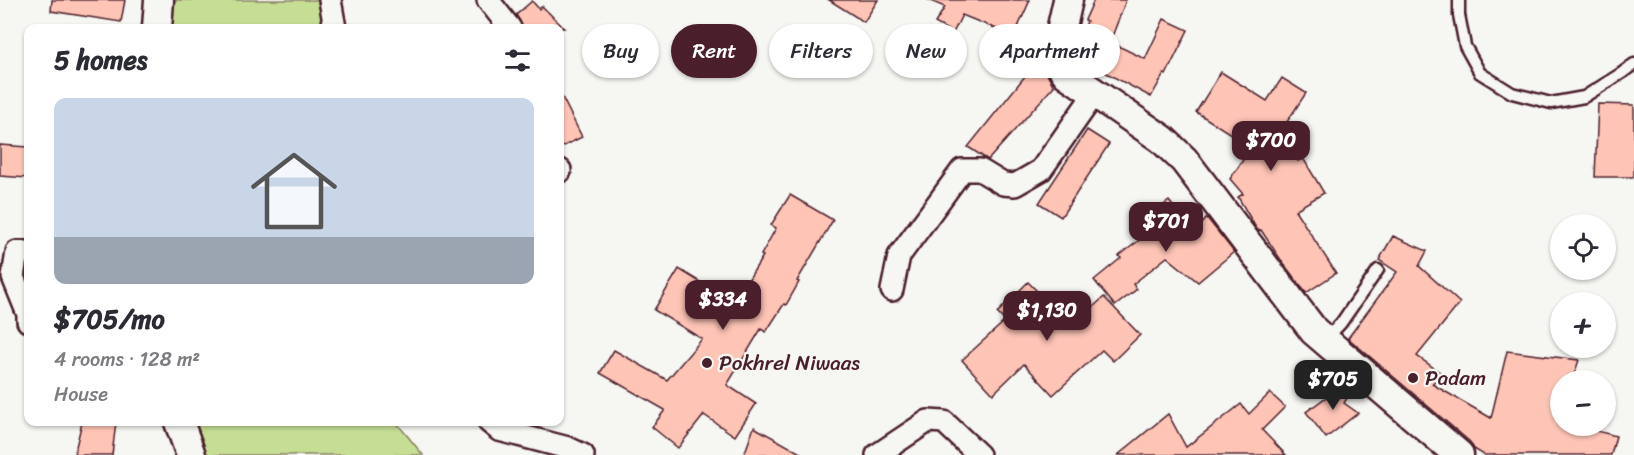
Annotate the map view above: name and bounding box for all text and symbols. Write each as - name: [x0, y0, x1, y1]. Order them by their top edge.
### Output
- chip: Buy: [582, 24, 659, 78]
- chip: Rent: [671, 24, 757, 78]
- chip: Filters: [769, 24, 873, 78]
- chip: New: [885, 24, 967, 78]
- chip: Apartment: [979, 24, 1120, 78]
- text: 5 homes: [54, 37, 147, 83]
- icon: filters: [501, 44, 534, 77]
- pin: $700: [1235, 121, 1307, 172]
- text: $700: [1246, 123, 1296, 158]
- icon: home: [240, 137, 348, 245]
- pin: $701: [1130, 202, 1202, 253]
- text: $701: [1143, 204, 1189, 239]
- map controls: [1550, 214, 1616, 436]
- button: locate: [1550, 214, 1616, 280]
- pin: $334: [687, 280, 759, 331]
- text: $334: [699, 282, 747, 317]
- pin: $1,130: [998, 291, 1096, 342]
- button: +: [1550, 292, 1616, 358]
- text: $1,130: [1017, 293, 1077, 328]
- text: $705/mo: [54, 296, 165, 342]
- text: 4 rooms · 128 m²: [54, 342, 200, 377]
- place label: Pokhrel Niwaas: [719, 344, 860, 382]
- marker: Pokhrel Niwaas: [700, 356, 714, 370]
- place label: Padam: [1425, 359, 1486, 397]
- pin: $705: [1297, 360, 1369, 411]
- text: $705: [1308, 362, 1358, 397]
- button: −: [1550, 370, 1616, 436]
- marker: Padam: [1406, 371, 1420, 385]
- text: House: [54, 377, 108, 412]

